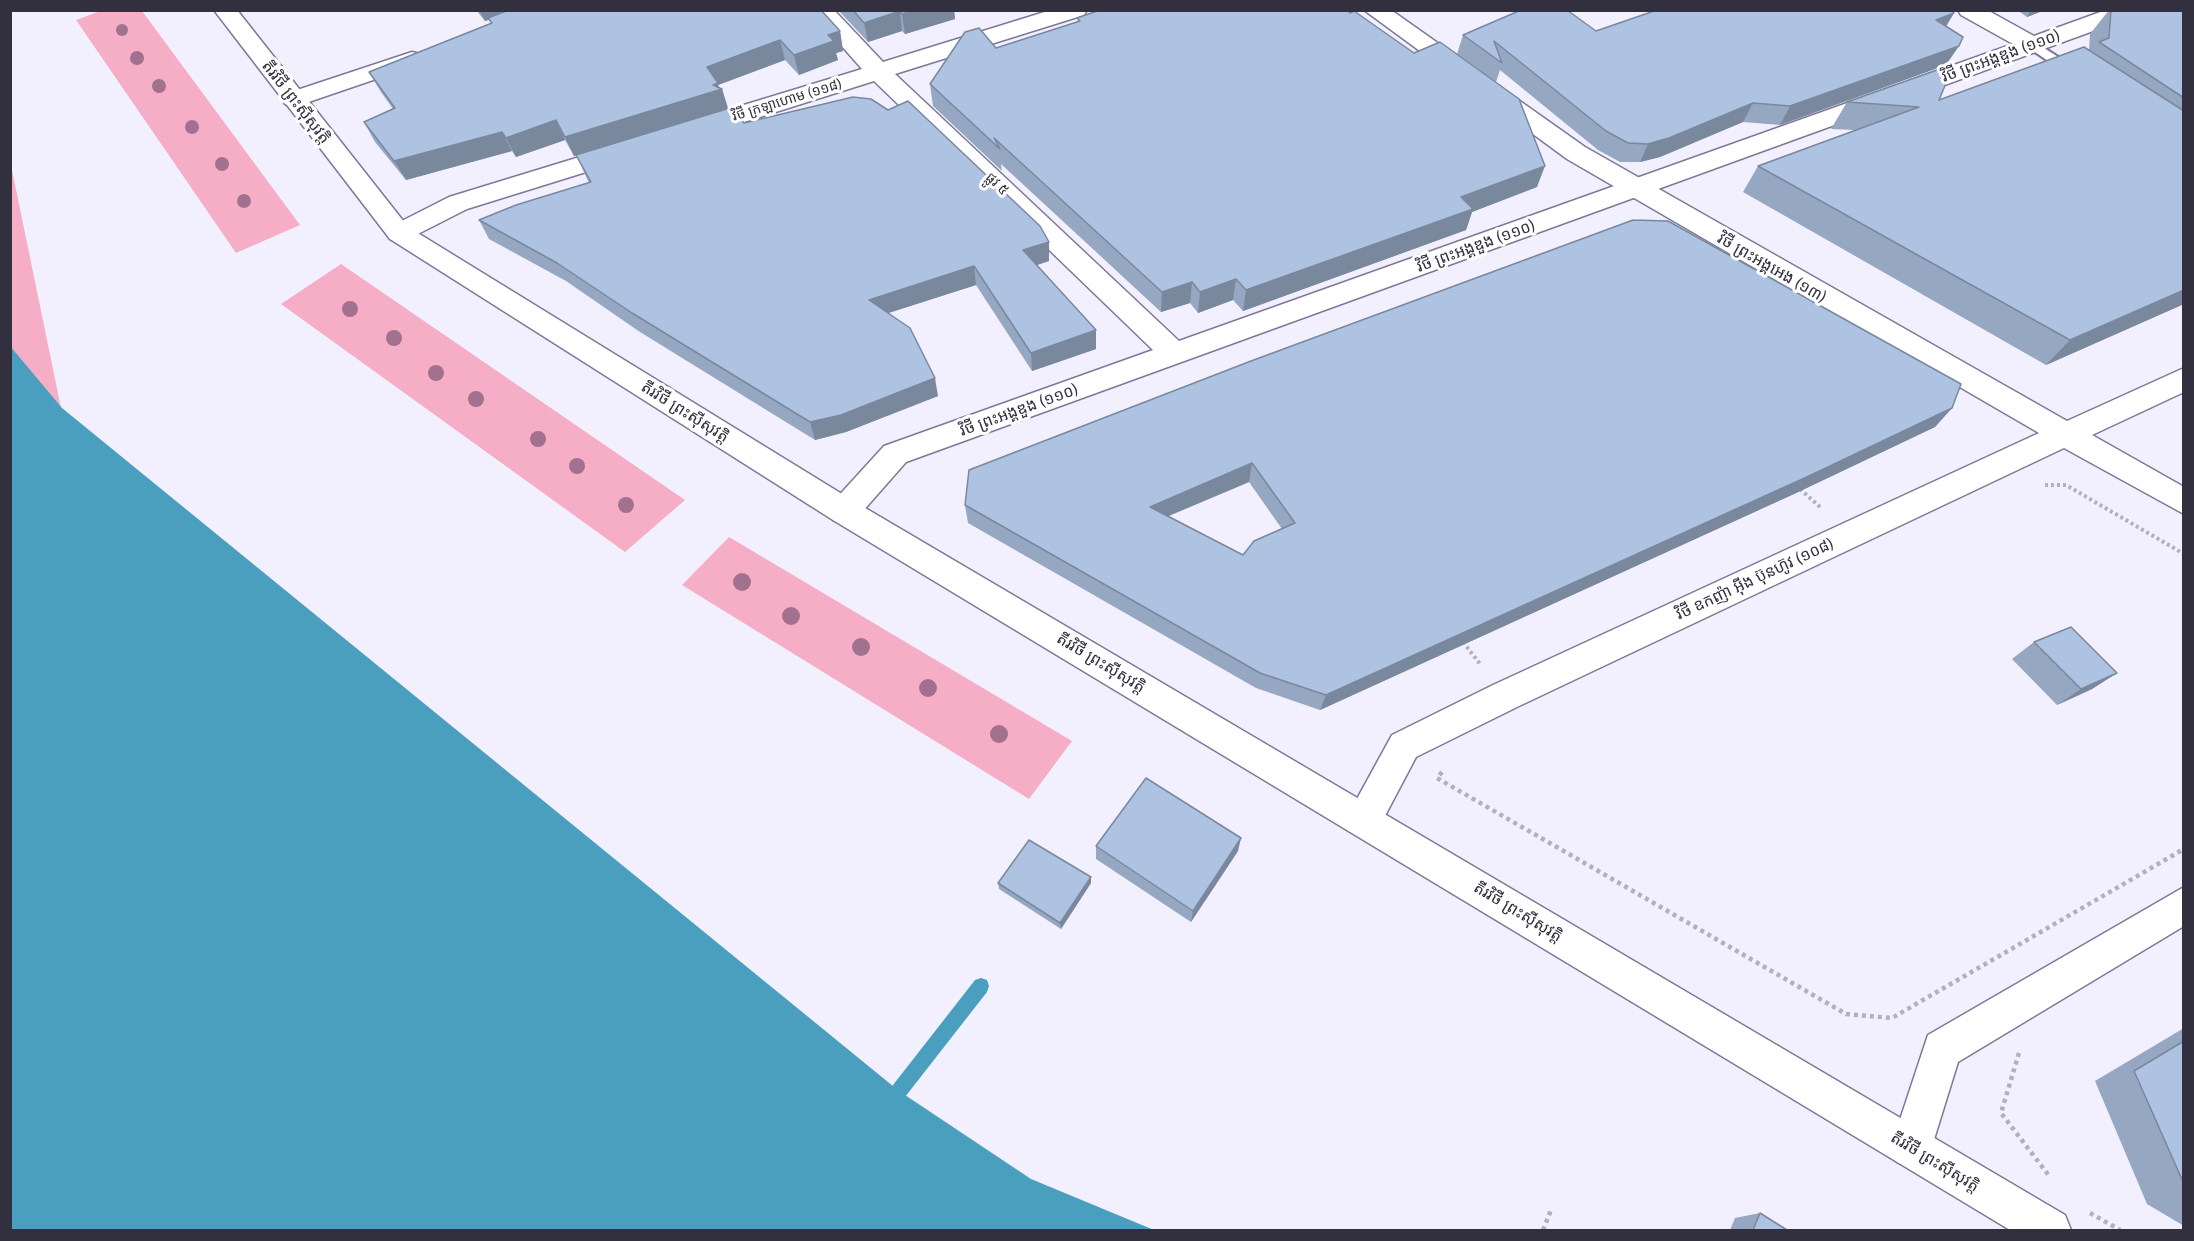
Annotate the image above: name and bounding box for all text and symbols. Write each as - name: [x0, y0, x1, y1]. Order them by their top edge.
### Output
- street label: វិថី ព្រះអង្គឌួង (១១០): [1939, 26, 2063, 86]
- street label: តីរវិថី ព្រះស៊ីសុវត្តិ: [258, 57, 334, 147]
- street label: វិថី ក្រឡាហោម (១១៨): [730, 75, 844, 125]
- street label: ផ្លូវ ៥: [982, 169, 1012, 199]
- street label: វិថី ព្រះអង្គឌួង (១១០): [1414, 216, 1538, 276]
- street label: វិថី ព្រះអង្គអេង (១៣): [1714, 229, 1830, 307]
- street label: តីរវិថី ព្រះស៊ីសុវត្តិ: [637, 377, 733, 447]
- street label: វិថី ព្រះអង្គឌួង (១១០): [957, 380, 1081, 440]
- street label: វិថី ឧកញ៉ា អ៊ីង ប៊ុនហ៊ូវ (១០៨): [1673, 534, 1837, 624]
- street label: តីរវិថី ព្រះស៊ីសុវត្តិ: [1053, 629, 1149, 697]
- street label: តីរវិថី ព្រះស៊ីសុវត្តិ: [1470, 878, 1566, 946]
- street label: តីរវិថី ព្រះស៊ីសុវត្តិ: [1887, 1128, 1983, 1196]

